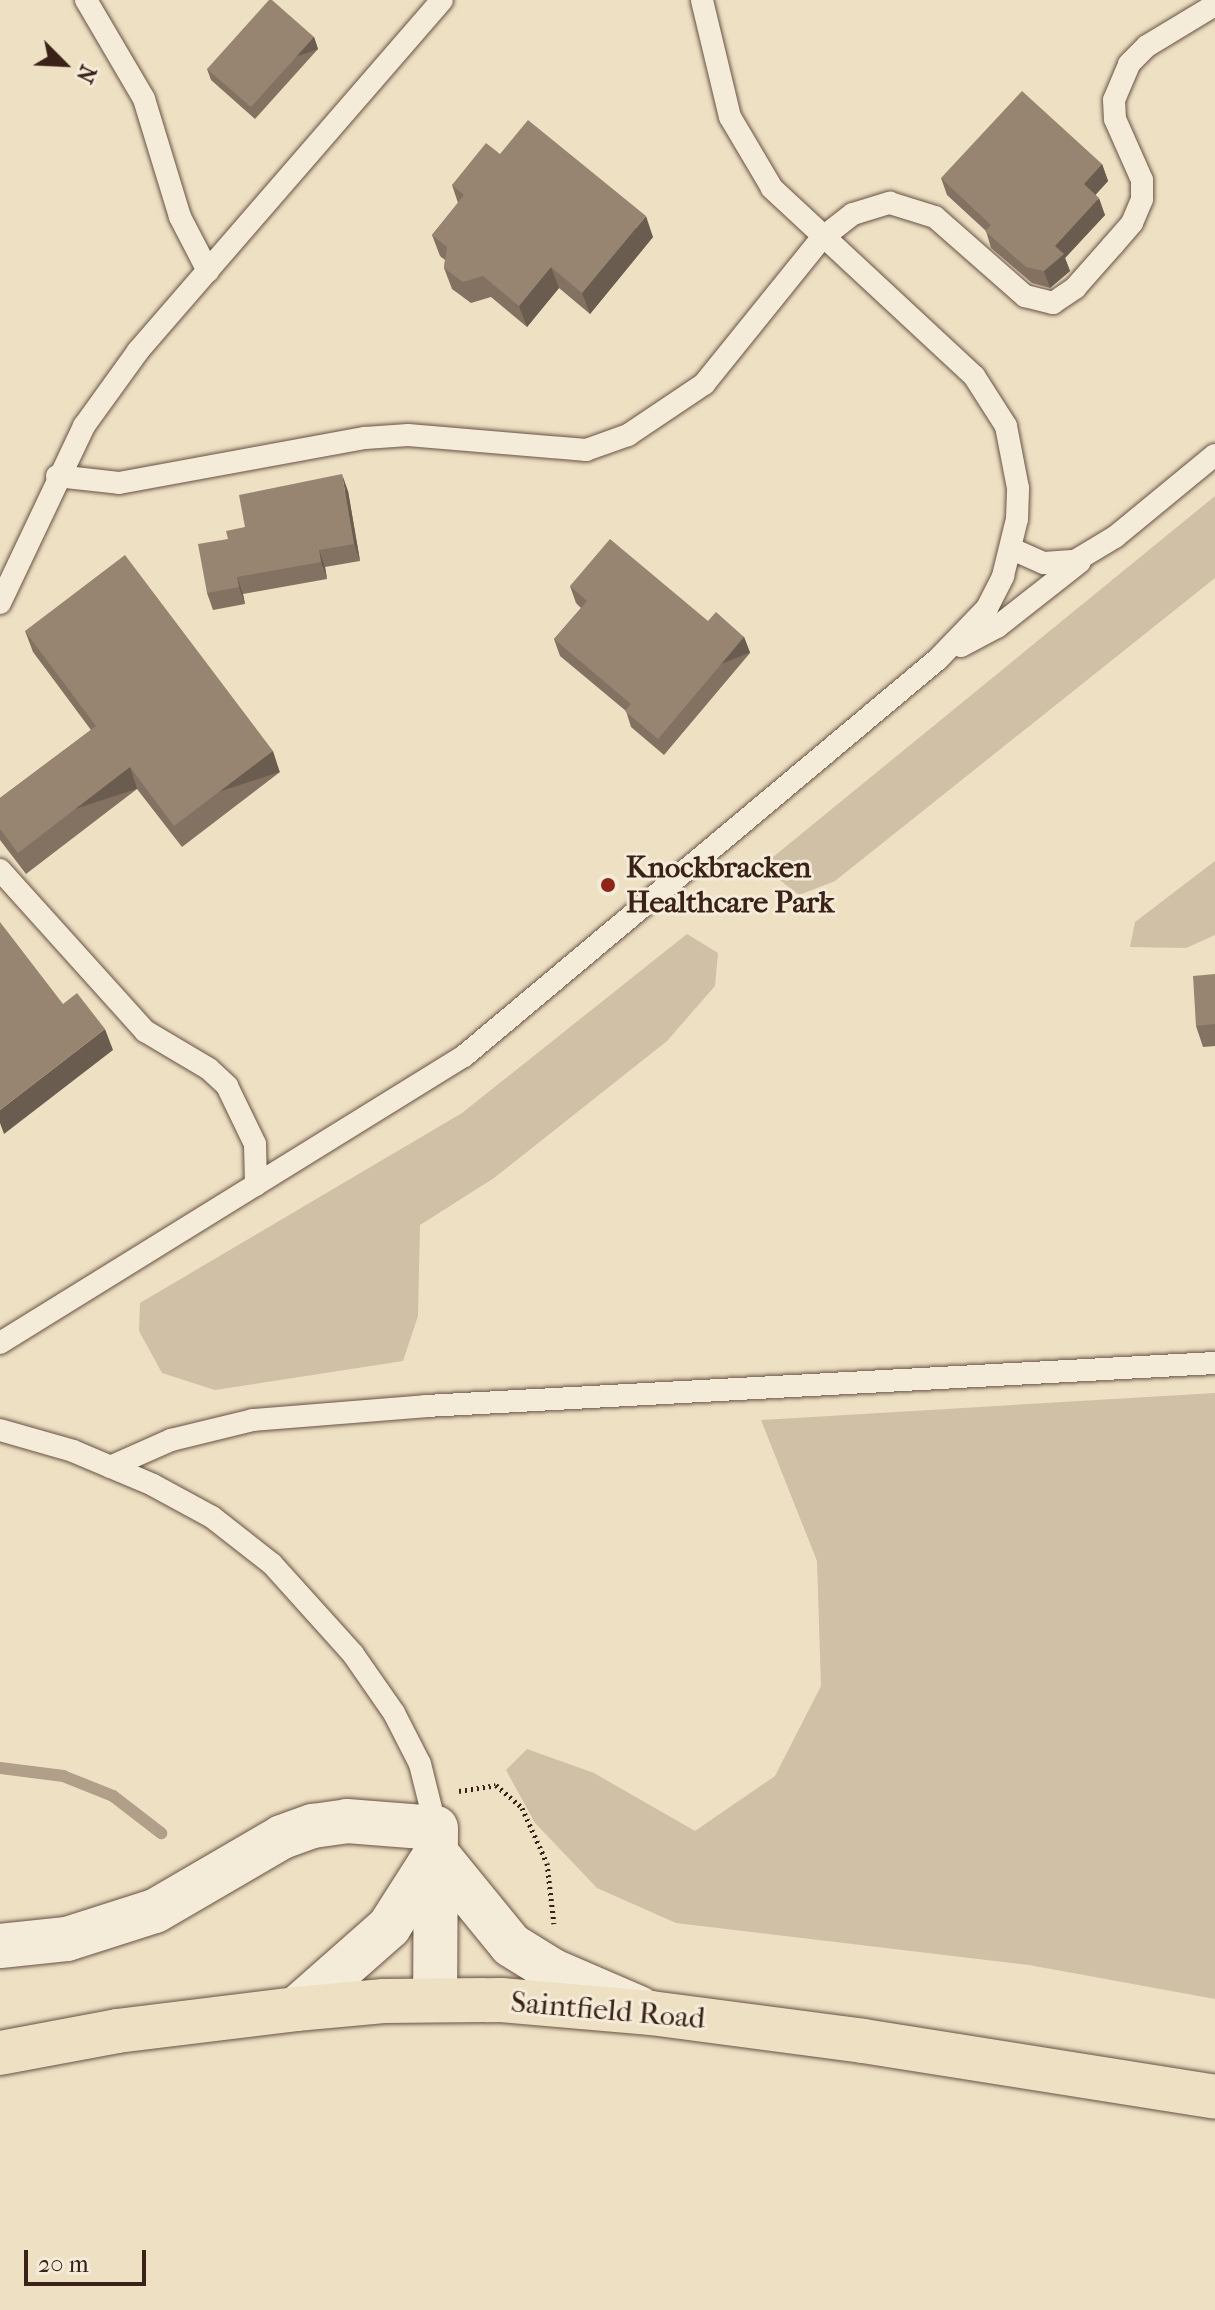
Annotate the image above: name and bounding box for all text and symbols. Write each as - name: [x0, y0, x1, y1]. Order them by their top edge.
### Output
- north arrow: [24, 24, 104, 104]
- text: N: [71, 61, 101, 87]
- place label: Knockbracken Healthcare Park: [626, 850, 834, 920]
- marker: Knockbracken Healthcare Park: [597, 874, 619, 896]
- street label: Saintfield Road: [509, 1985, 707, 2037]
- scale bar: [28, 2234, 150, 2284]
- text: 20 m: [38, 2250, 89, 2278]

